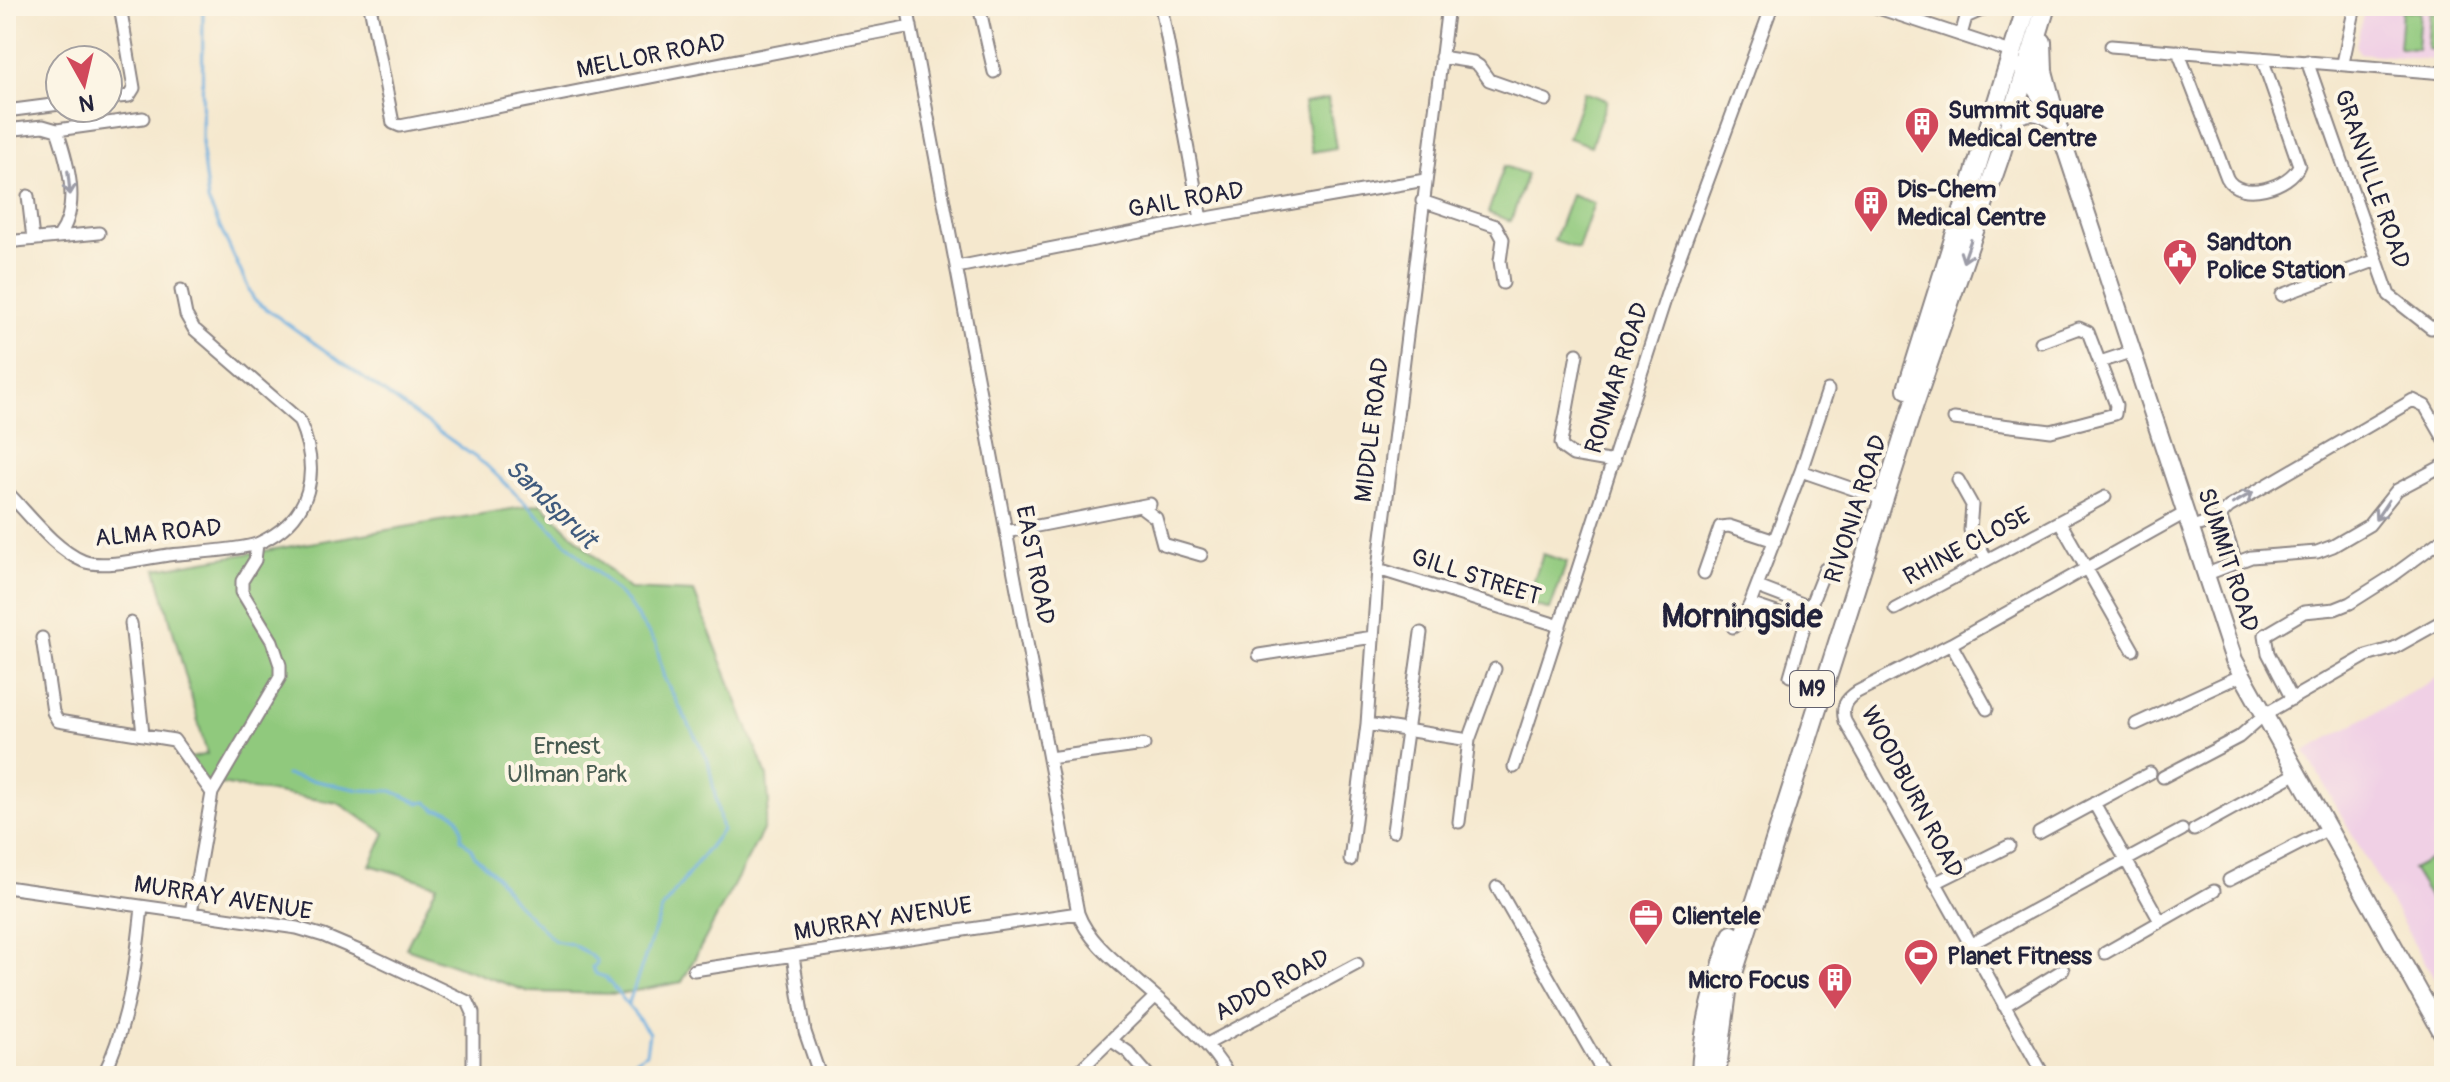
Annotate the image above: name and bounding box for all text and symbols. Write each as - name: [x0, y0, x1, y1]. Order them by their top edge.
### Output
- street label: MELLOR ROAD: [574, 27, 728, 85]
- north arrow: [44, 44, 124, 124]
- street label: GRANVILLE ROAD: [2328, 86, 2416, 272]
- text: N: [77, 88, 96, 118]
- place label: Summit Square Medical Centre: [1948, 96, 2105, 153]
- building icon: Summit Square Medical Centre: [1903, 105, 1941, 155]
- one-way arrow: [62, 169, 77, 195]
- place label: Dis-Chem Medical Centre: [1897, 175, 2047, 232]
- street label: GAIL ROAD: [1126, 176, 1246, 224]
- building icon: Dis-Chem Medical Centre: [1852, 184, 1890, 234]
- place label: Sandton Police Station: [2206, 228, 2346, 285]
- public building icon: Sandton Police Station: [2161, 237, 2199, 287]
- one-way arrow: [1959, 239, 1974, 264]
- street label: RONMAR ROAD: [1579, 299, 1655, 457]
- street label: MIDDLE ROAD: [1349, 356, 1395, 504]
- street label: RIVONIA ROAD: [1818, 431, 1894, 587]
- water label: Sandspruit: [498, 452, 605, 557]
- street label: SUMMIT ROAD: [2191, 484, 2265, 636]
- one-way arrow: [2231, 490, 2254, 506]
- one-way arrow: [2374, 498, 2390, 520]
- street label: RHINE CLOSE: [1898, 500, 2036, 592]
- street label: EAST ROAD: [1009, 503, 1061, 627]
- street label: ALMA ROAD: [94, 513, 222, 553]
- street label: GILL STREET: [1408, 542, 1544, 612]
- district label: Morningside: [1661, 597, 1824, 637]
- road number: M9: [1790, 671, 1834, 707]
- street label: WOODBURN ROAD: [1854, 701, 1970, 883]
- park label: Ernest Ullman Park: [507, 732, 627, 789]
- street label: MURRAY AVENUE: [132, 870, 314, 926]
- street label: MURRAY AVENUE: [792, 891, 974, 947]
- office icon: Clientele: [1627, 897, 1665, 947]
- place label: Clientele: [1672, 902, 1762, 931]
- sports icon: Planet Fitness: [1902, 937, 1940, 987]
- place label: Planet Fitness: [1947, 942, 2092, 971]
- street label: ADDO ROAD: [1210, 943, 1334, 1027]
- building icon: Micro Focus: [1816, 961, 1854, 1011]
- place label: Micro Focus: [1688, 966, 1809, 995]

